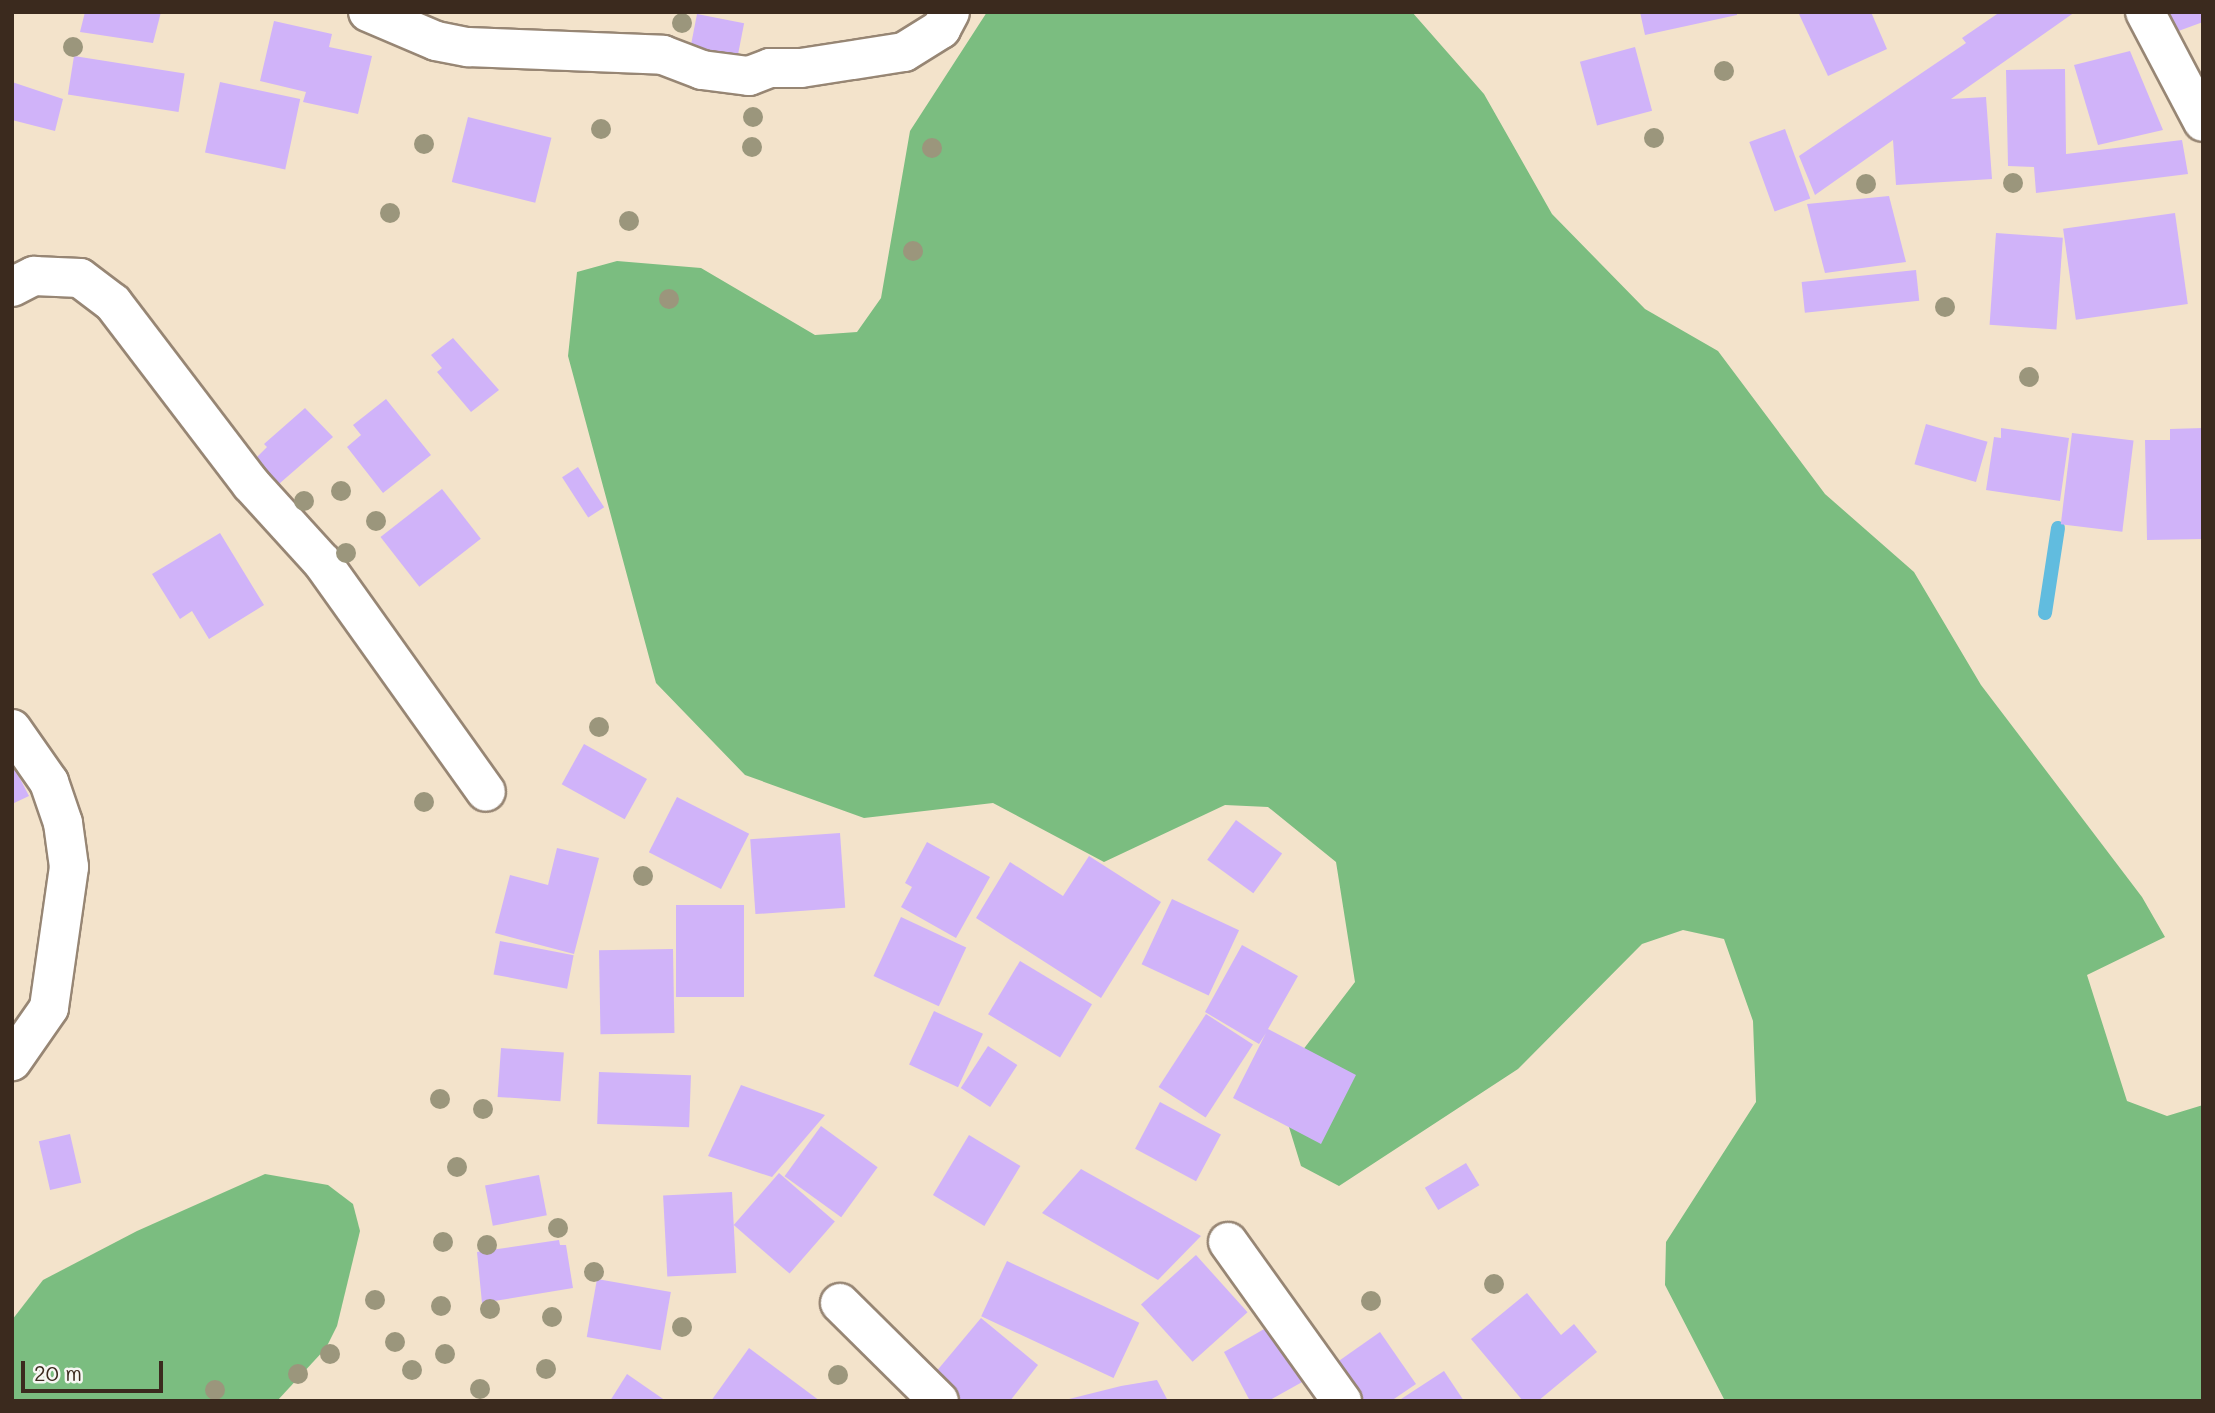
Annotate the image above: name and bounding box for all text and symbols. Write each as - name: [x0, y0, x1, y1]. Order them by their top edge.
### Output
- scale bar: [24, 1346, 166, 1390]
- text: 20 m: [34, 1359, 82, 1386]

